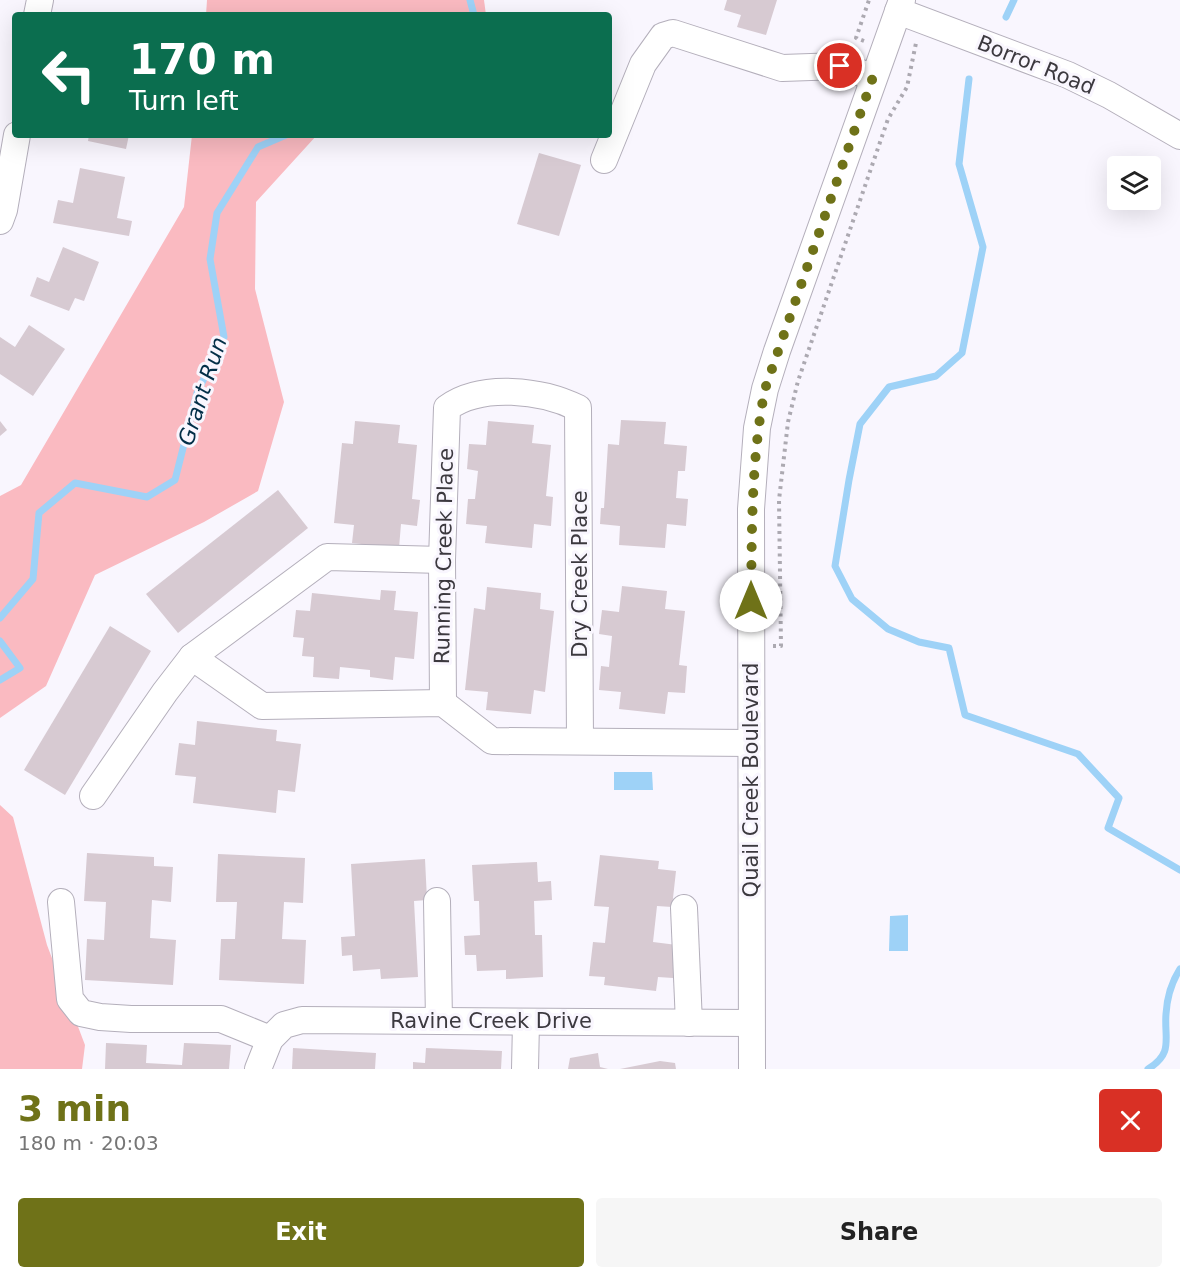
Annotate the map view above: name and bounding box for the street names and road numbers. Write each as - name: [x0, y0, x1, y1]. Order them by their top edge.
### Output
- street label: Borror Road: [974, 31, 1098, 99]
- street label: Running Creek Place: [430, 448, 458, 664]
- street label: Dry Creek Place: [568, 490, 592, 658]
- street label: Quail Creek Boulevard: [739, 663, 763, 897]
- street label: Ravine Creek Drive: [390, 1009, 592, 1033]

